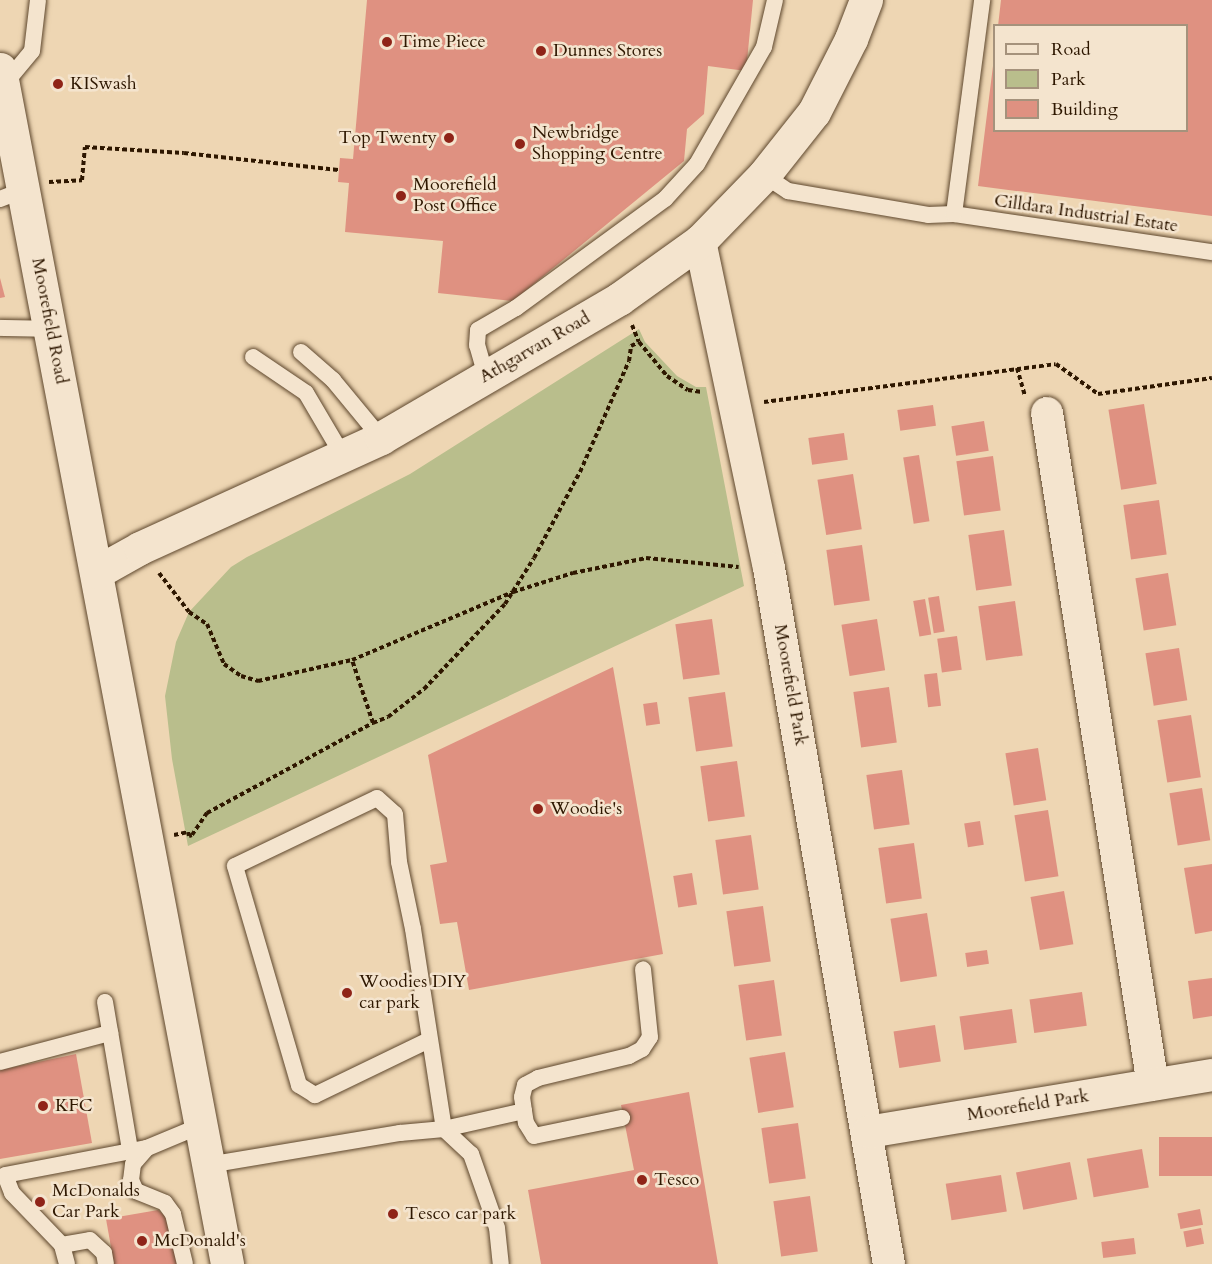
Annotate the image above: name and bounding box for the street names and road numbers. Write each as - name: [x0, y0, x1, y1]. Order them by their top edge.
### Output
- street label: Cilldara Industrial Estate: [993, 190, 1179, 238]
- street label: Moorefield Road: [26, 256, 72, 386]
- street label: Athgarvan Road: [476, 308, 594, 388]
- street label: Moorefield Park: [769, 623, 811, 747]
- street label: Moorefield Park: [966, 1086, 1090, 1126]

